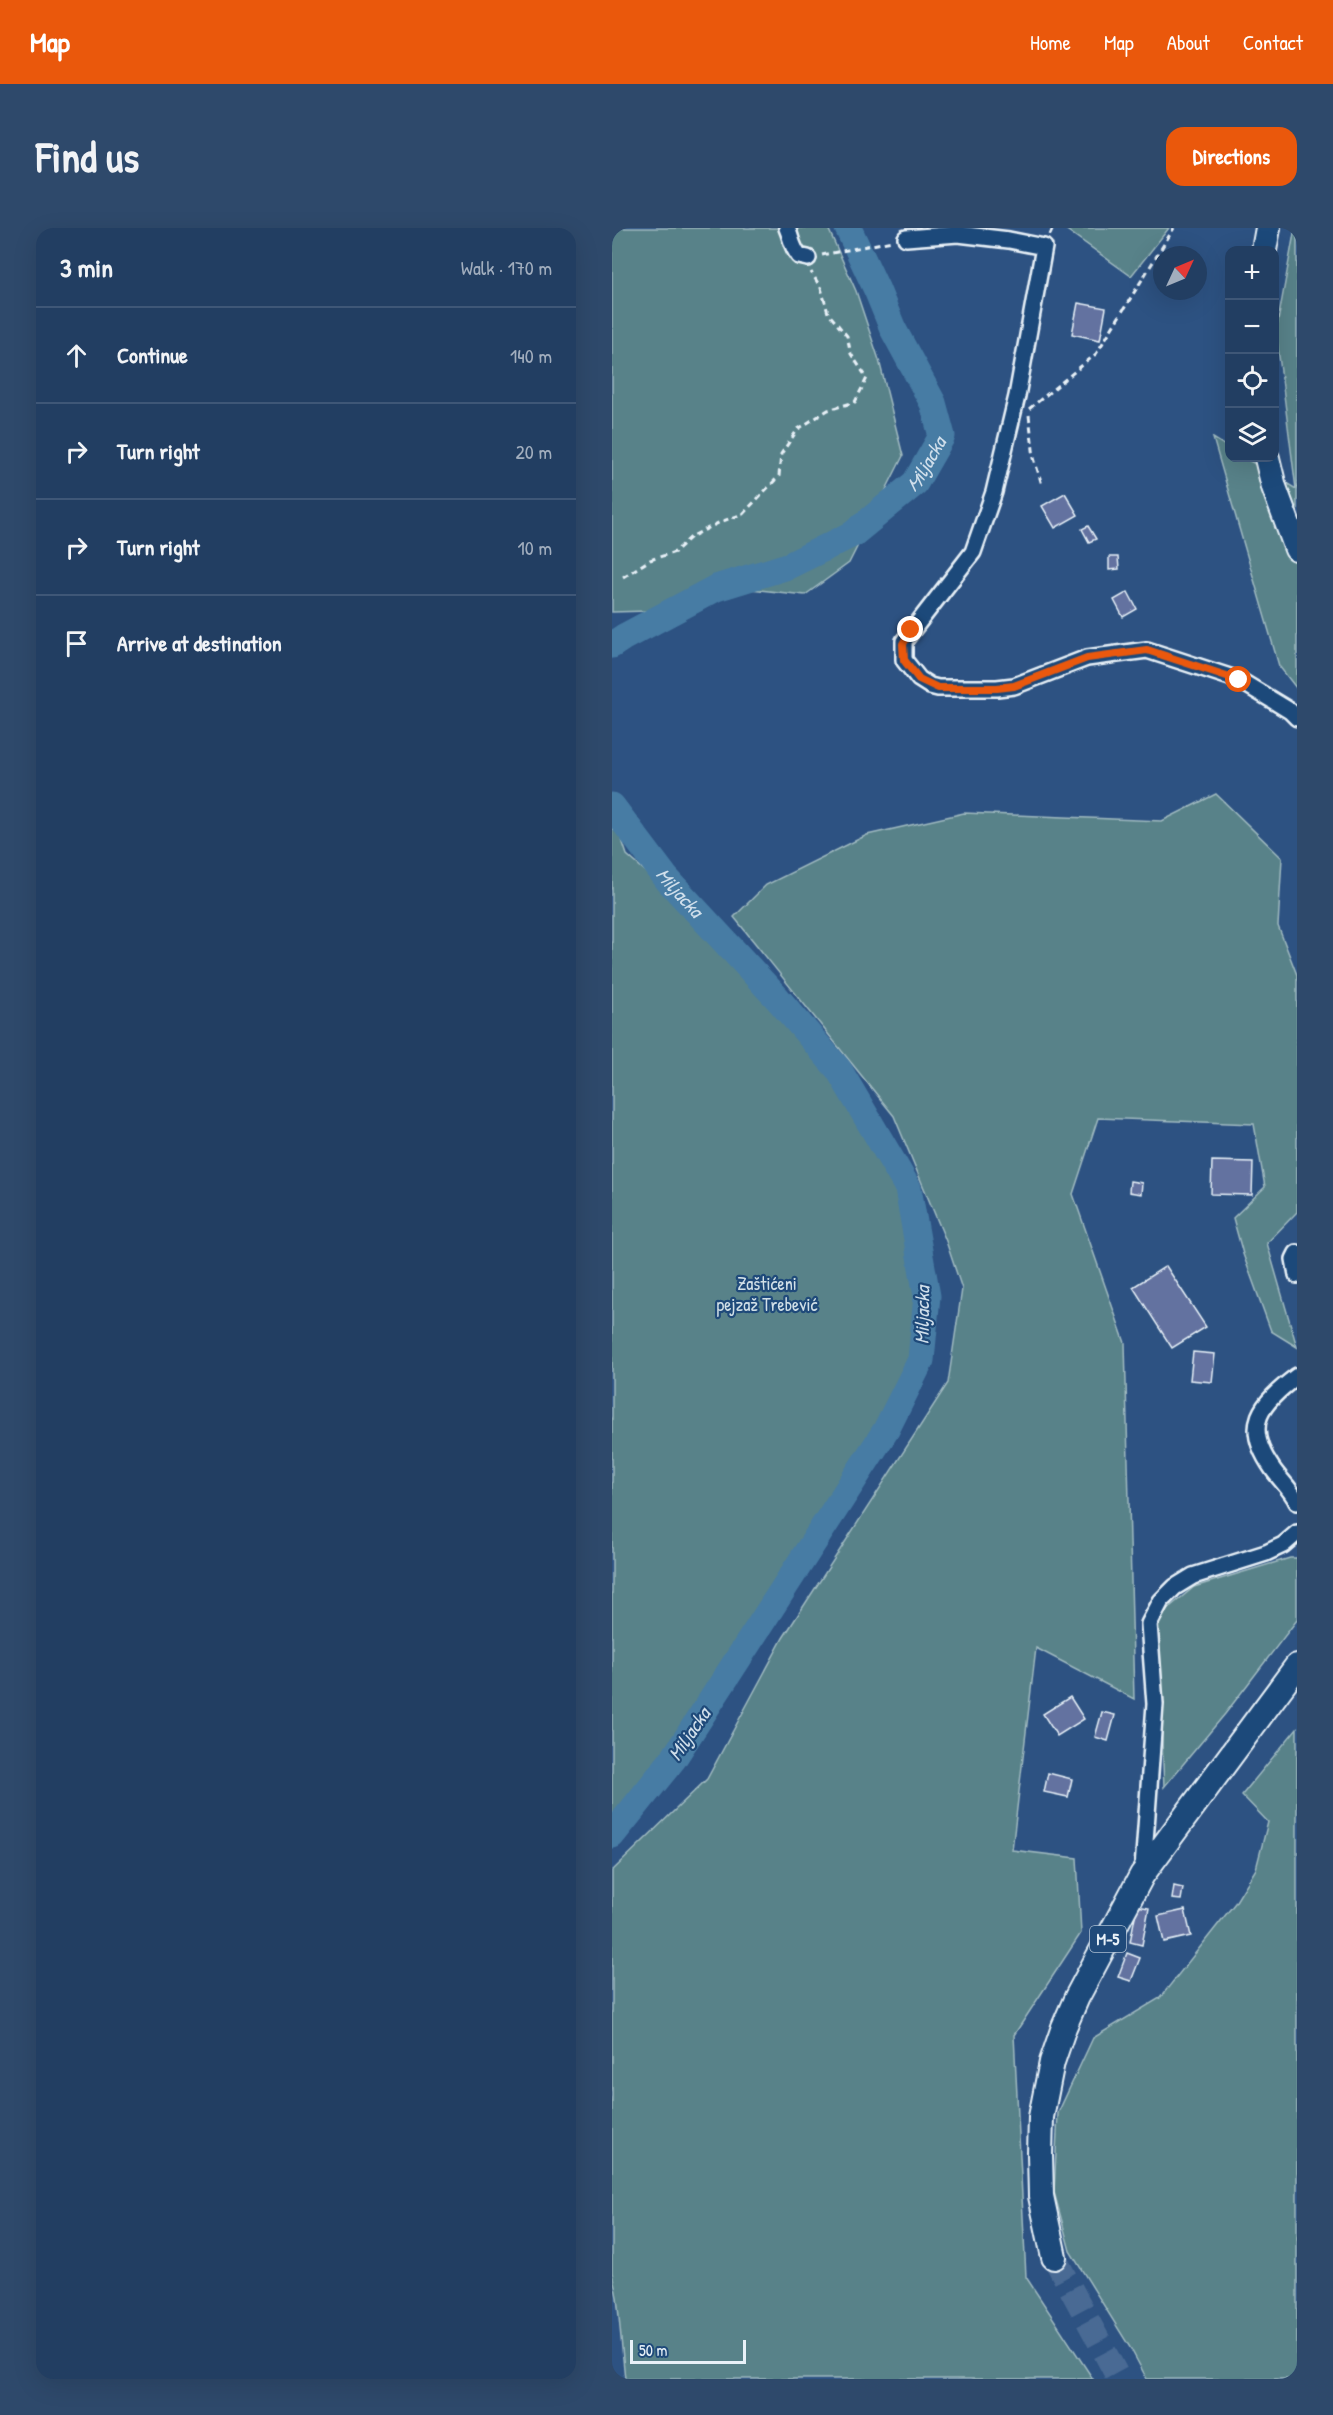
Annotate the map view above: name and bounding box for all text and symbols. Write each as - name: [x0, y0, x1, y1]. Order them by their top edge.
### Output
- text: Map: [30, 23, 70, 61]
- text: Home: [1030, 28, 1071, 57]
- text: Map: [1104, 28, 1134, 57]
- text: About: [1167, 28, 1210, 57]
- text: Contact: [1243, 28, 1303, 57]
- button: Directions: [1166, 127, 1297, 186]
- text: Find us: [36, 128, 139, 185]
- north arrow: [1153, 246, 1207, 300]
- map controls: [1225, 246, 1279, 462]
- button: +: [1225, 246, 1279, 300]
- text: 3 min: [60, 250, 113, 285]
- text: Walk · 170 m: [461, 254, 552, 281]
- button: −: [1225, 300, 1279, 354]
- icon: ahead: [60, 339, 93, 372]
- text: Continue: [117, 340, 188, 370]
- text: 140 m: [510, 342, 552, 369]
- button: locate: [1225, 354, 1279, 408]
- button: layers: [1225, 408, 1279, 462]
- water label: Miljacka: [901, 430, 953, 497]
- icon: right: [60, 435, 93, 468]
- text: Turn right: [117, 436, 200, 466]
- text: 20 m: [515, 438, 552, 465]
- icon: right: [60, 531, 93, 564]
- text: Turn right: [117, 532, 200, 562]
- text: 10 m: [518, 534, 552, 561]
- route end: [897, 616, 923, 642]
- icon: arrive: [60, 627, 93, 660]
- text: Arrive at destination: [117, 628, 282, 658]
- route start: [1225, 666, 1251, 692]
- water label: Miljacka: [650, 862, 711, 924]
- park label: Zaštićeni pejzaž Trebević: [716, 1271, 818, 1317]
- water label: Miljacka: [907, 1284, 936, 1344]
- water label: Miljacka: [661, 1700, 717, 1765]
- road number: M-5: [1090, 1926, 1126, 1952]
- scale bar: [630, 2337, 746, 2364]
- text: 50 m: [639, 2339, 668, 2361]

